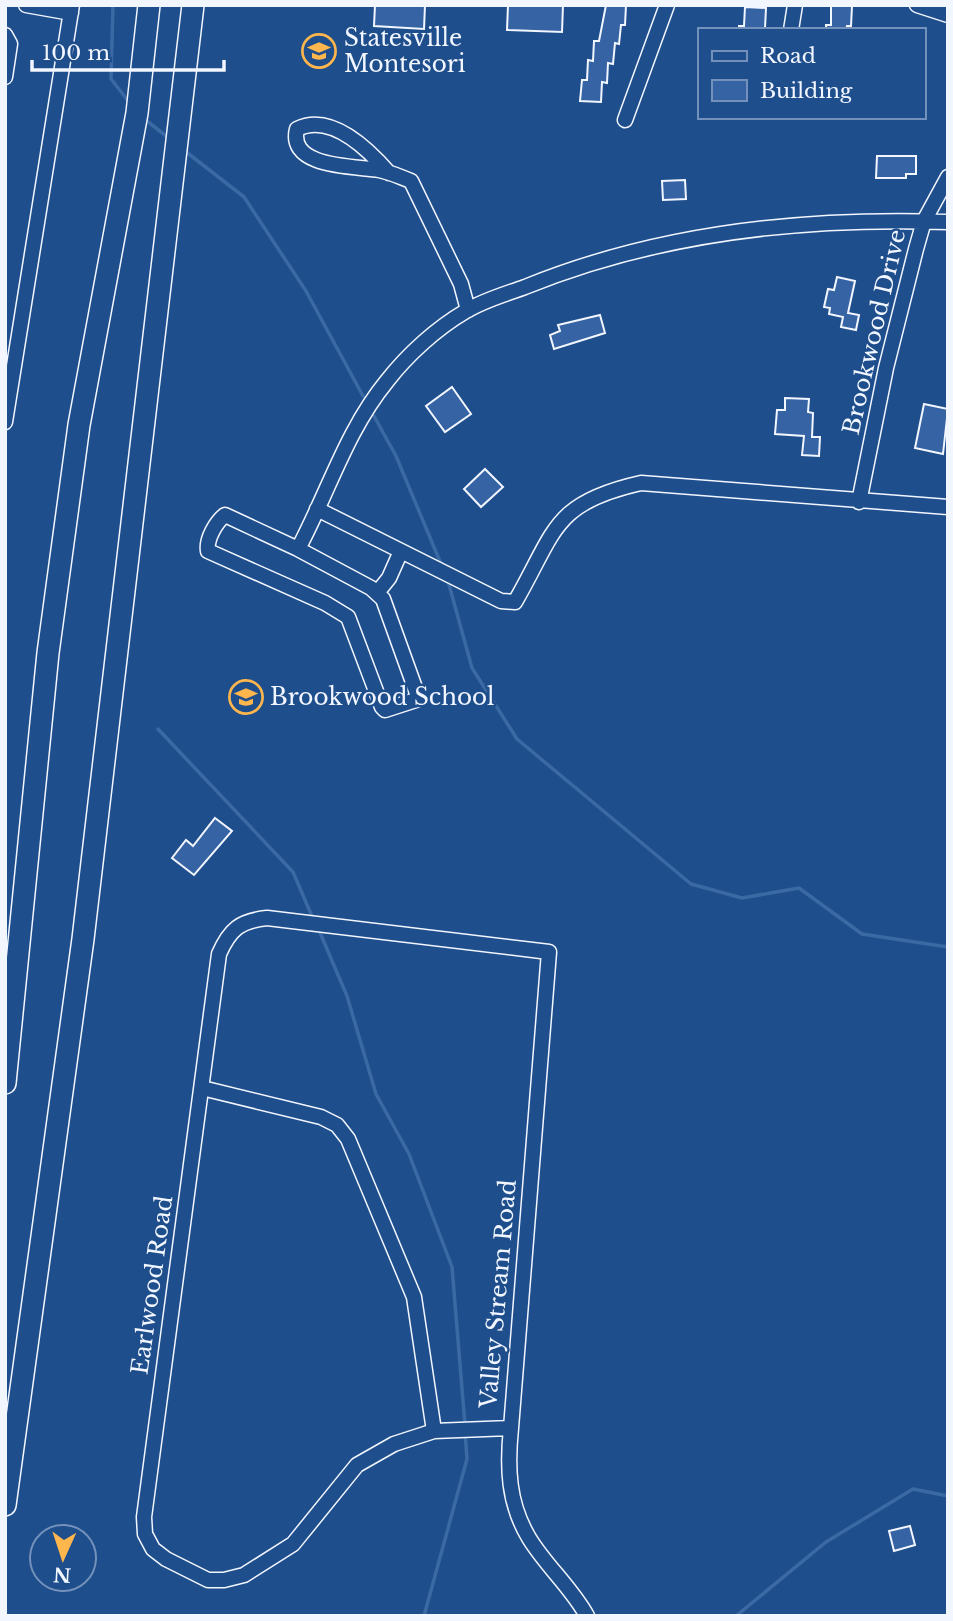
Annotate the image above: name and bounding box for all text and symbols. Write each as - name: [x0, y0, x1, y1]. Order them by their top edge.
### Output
- place label: Statesville Montesori: [344, 24, 466, 78]
- scale bar: [32, 28, 224, 72]
- legend: [698, 28, 925, 119]
- school or university icon: Statesville Montesori: [300, 32, 338, 70]
- text: 100 m: [42, 40, 110, 66]
- text: Road: [760, 43, 816, 69]
- text: Building: [760, 78, 853, 104]
- street label: Brookwood Drive: [837, 227, 911, 437]
- school or university icon: Brookwood School: [227, 678, 265, 716]
- place label: Brookwood School: [270, 683, 495, 711]
- street label: Valley Stream Road: [474, 1178, 522, 1411]
- street label: Earlwood Road: [126, 1194, 178, 1376]
- north arrow: [28, 1523, 98, 1593]
- text: N: [52, 1563, 72, 1586]

